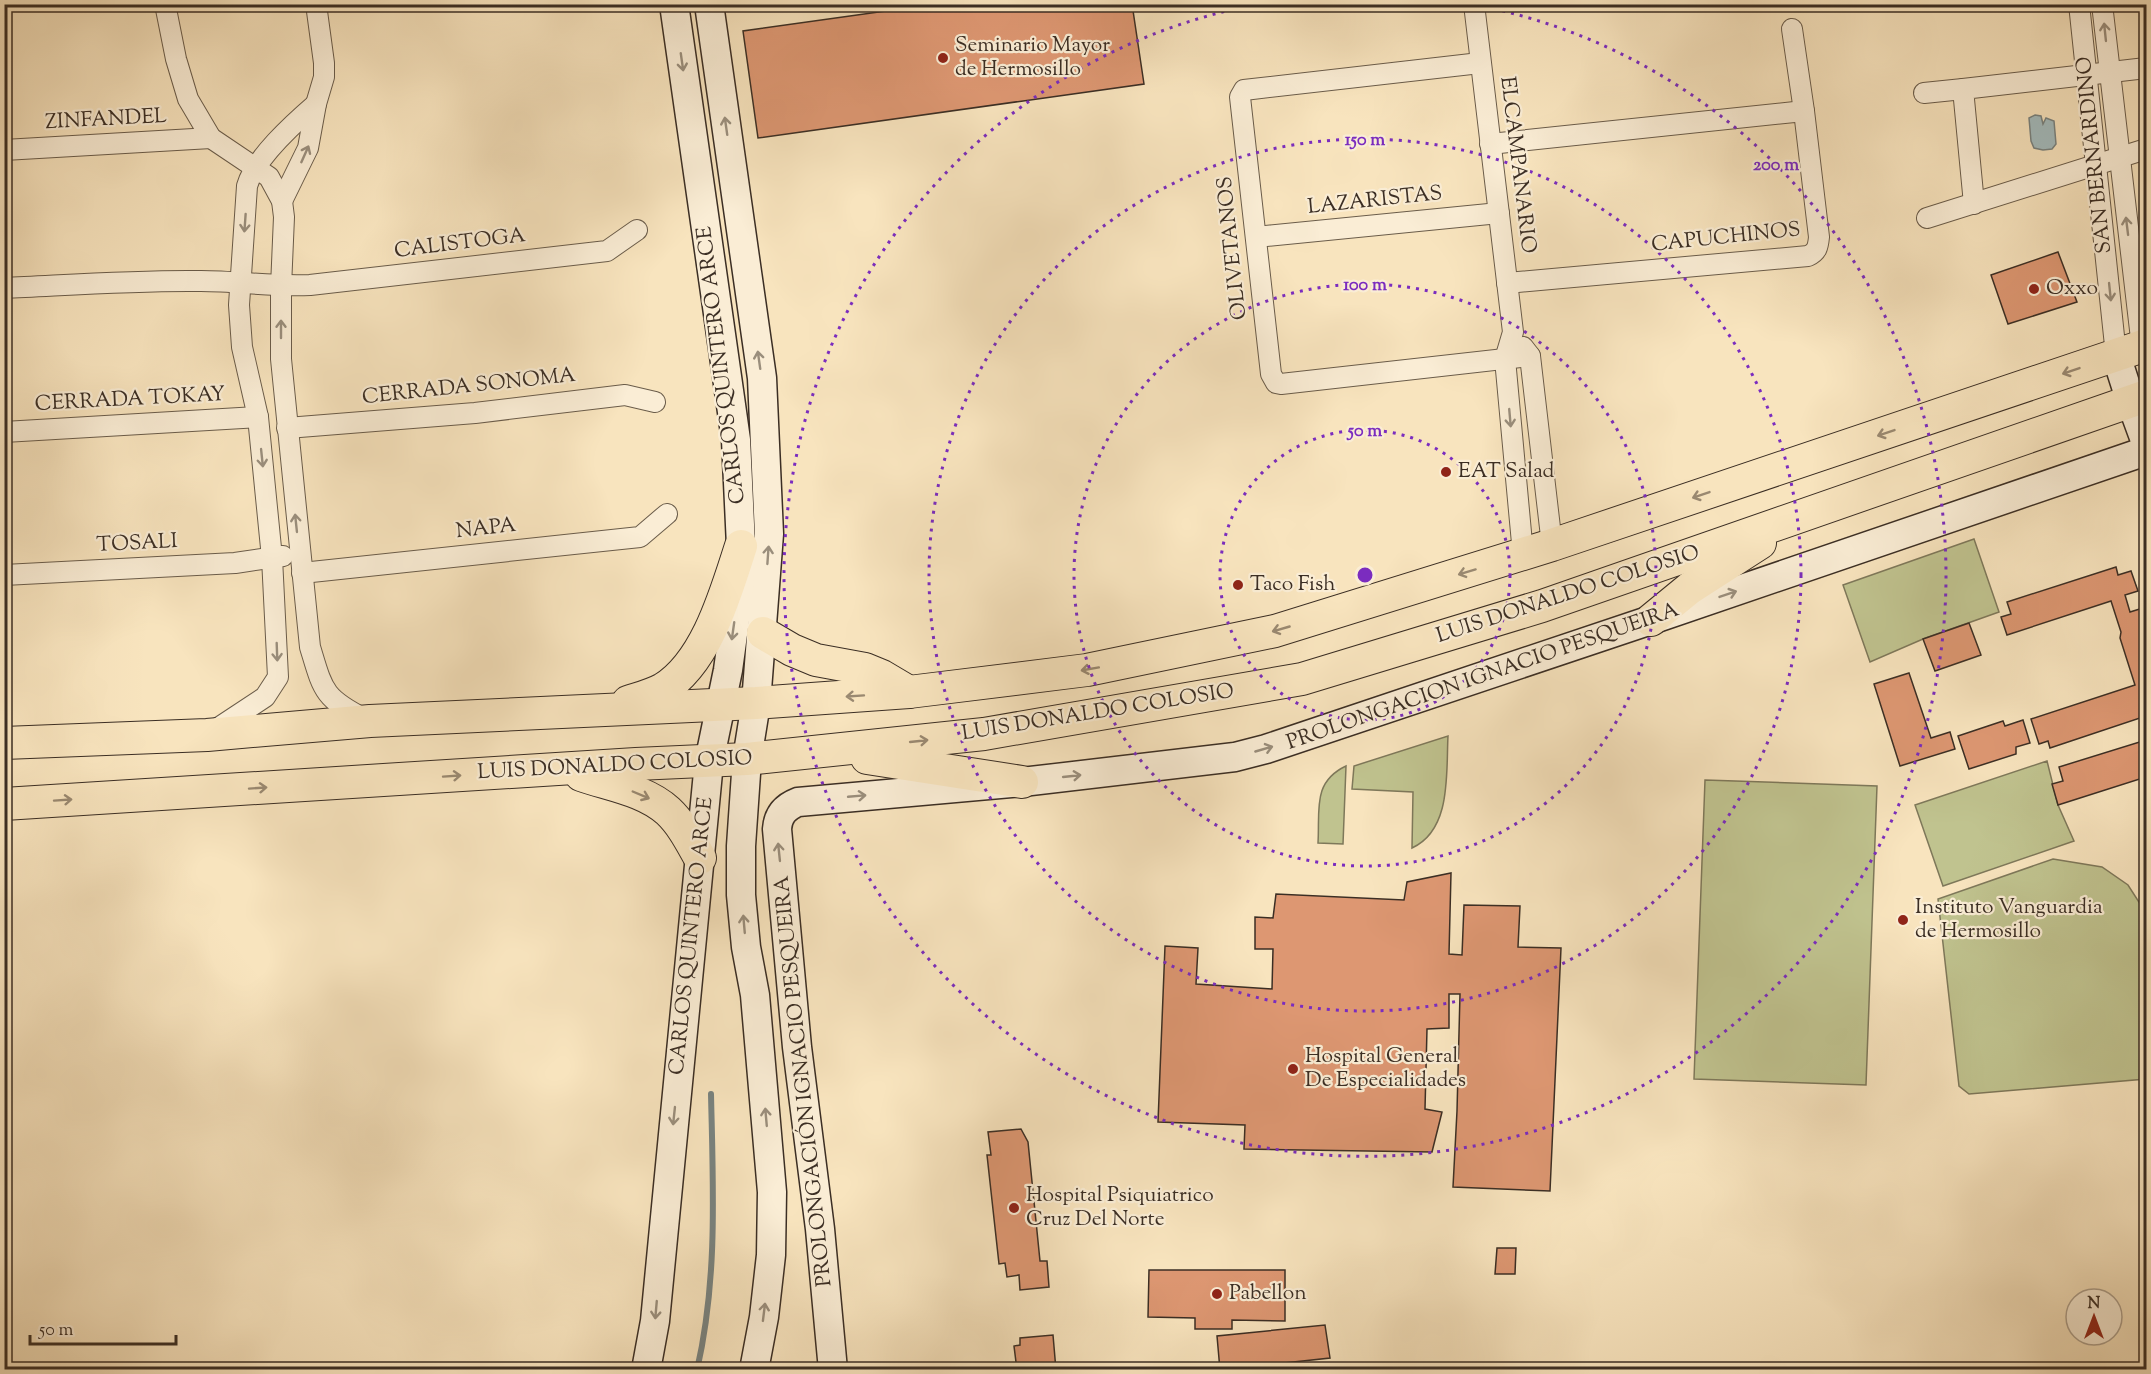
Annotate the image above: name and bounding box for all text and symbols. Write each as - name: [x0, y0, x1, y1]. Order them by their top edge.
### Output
- one-way arrow: [2099, 23, 2110, 43]
- place label: Seminario Mayor de Hermosillo: [955, 31, 1110, 85]
- marker: Seminario Mayor de Hermosillo: [936, 51, 950, 65]
- one-way arrow: [677, 52, 688, 72]
- street label: SAN BERNARDINO: [2070, 55, 2120, 255]
- street label: ELCAMPANARIO: [1491, 75, 1543, 255]
- street label: ZINFANDEL: [44, 102, 168, 138]
- one-way arrow: [721, 116, 732, 136]
- text: 150 m: [1345, 128, 1385, 154]
- one-way arrow: [299, 146, 311, 164]
- text: 200 m: [1753, 153, 1799, 179]
- street label: OLIVETANOS: [1211, 175, 1255, 321]
- street label: LAZARISTAS: [1306, 179, 1444, 223]
- one-way arrow: [239, 213, 250, 233]
- street label: CAPUCHINOS: [1650, 215, 1802, 261]
- one-way arrow: [2121, 217, 2132, 237]
- street label: CALISTOGA: [393, 221, 527, 267]
- street label: CARLOS QUINTERO ARCE: [690, 224, 754, 506]
- text: 100 m: [1343, 273, 1387, 299]
- place label: Oxxo: [2046, 274, 2098, 304]
- marker: Oxxo: [2027, 282, 2041, 296]
- one-way arrow: [2105, 282, 2116, 302]
- one-way arrow: [275, 319, 287, 339]
- one-way arrow: [754, 351, 765, 371]
- street label: CERRADA SONOMA: [361, 361, 577, 413]
- one-way arrow: [2062, 366, 2081, 377]
- street label: CERRADA TOKAY: [34, 380, 226, 420]
- one-way arrow: [1505, 407, 1516, 427]
- text: 50 m: [1346, 419, 1382, 445]
- one-way arrow: [1877, 428, 1896, 439]
- one-way arrow: [257, 447, 268, 467]
- place label: EAT Salad: [1458, 457, 1555, 487]
- marker: EAT Salad: [1439, 465, 1453, 479]
- one-way arrow: [1692, 490, 1711, 501]
- street label: NAPA: [454, 511, 518, 547]
- one-way arrow: [290, 513, 301, 533]
- street label: TOSALI: [96, 527, 178, 561]
- street label: LUIS DONALDO COLOSIO: [1432, 538, 1704, 652]
- one-way arrow: [763, 545, 774, 565]
- centre of rings: [1355, 565, 1375, 585]
- one-way arrow: [1458, 567, 1477, 578]
- place label: Taco Fish: [1250, 570, 1336, 600]
- marker: Taco Fish: [1231, 578, 1245, 592]
- one-way arrow: [1718, 588, 1737, 599]
- street label: PROLONGACION IGNACIO PESQUEIRA: [1283, 596, 1683, 758]
- one-way arrow: [727, 621, 738, 640]
- one-way arrow: [1272, 624, 1291, 635]
- one-way arrow: [272, 642, 283, 662]
- one-way arrow: [1081, 664, 1100, 675]
- street label: LUIS DONALDO COLOSIO: [960, 677, 1236, 749]
- one-way arrow: [845, 690, 865, 701]
- one-way arrow: [908, 735, 928, 746]
- one-way arrow: [1255, 743, 1274, 754]
- street label: LUIS DONALDO COLOSIO: [477, 744, 753, 788]
- one-way arrow: [1061, 770, 1081, 781]
- one-way arrow: [442, 771, 462, 782]
- one-way arrow: [247, 783, 267, 794]
- one-way arrow: [631, 790, 650, 801]
- one-way arrow: [846, 790, 866, 801]
- one-way arrow: [52, 795, 72, 806]
- street label: CARLOS QUINTERO ARCE: [662, 795, 722, 1077]
- one-way arrow: [774, 842, 785, 862]
- street label: PROLONGACIÓN IGNACIO PESQUEIRA: [767, 874, 841, 1288]
- place label: Instituto Vanguardia de Hermosillo: [1915, 893, 2103, 947]
- marker: Instituto Vanguardia de Hermosillo: [1896, 913, 1910, 927]
- one-way arrow: [738, 914, 749, 934]
- place label: Hospital General De Especialidades: [1305, 1042, 1466, 1096]
- marker: Hospital General De Especialidades: [1286, 1062, 1300, 1076]
- one-way arrow: [668, 1106, 679, 1126]
- one-way arrow: [760, 1108, 771, 1128]
- place label: Hospital Psiquiatrico Cruz Del Norte: [1026, 1181, 1214, 1235]
- marker: Hospital Psiquiatrico Cruz Del Norte: [1007, 1201, 1021, 1215]
- place label: Pabellon: [1229, 1279, 1307, 1309]
- marker: Pabellon: [1210, 1287, 1224, 1301]
- north arrow: [2064, 1287, 2124, 1347]
- text: N: [2088, 1293, 2101, 1316]
- one-way arrow: [650, 1300, 661, 1320]
- one-way arrow: [759, 1302, 770, 1322]
- scale bar: [30, 1308, 176, 1346]
- text: 50 m: [38, 1318, 74, 1344]

